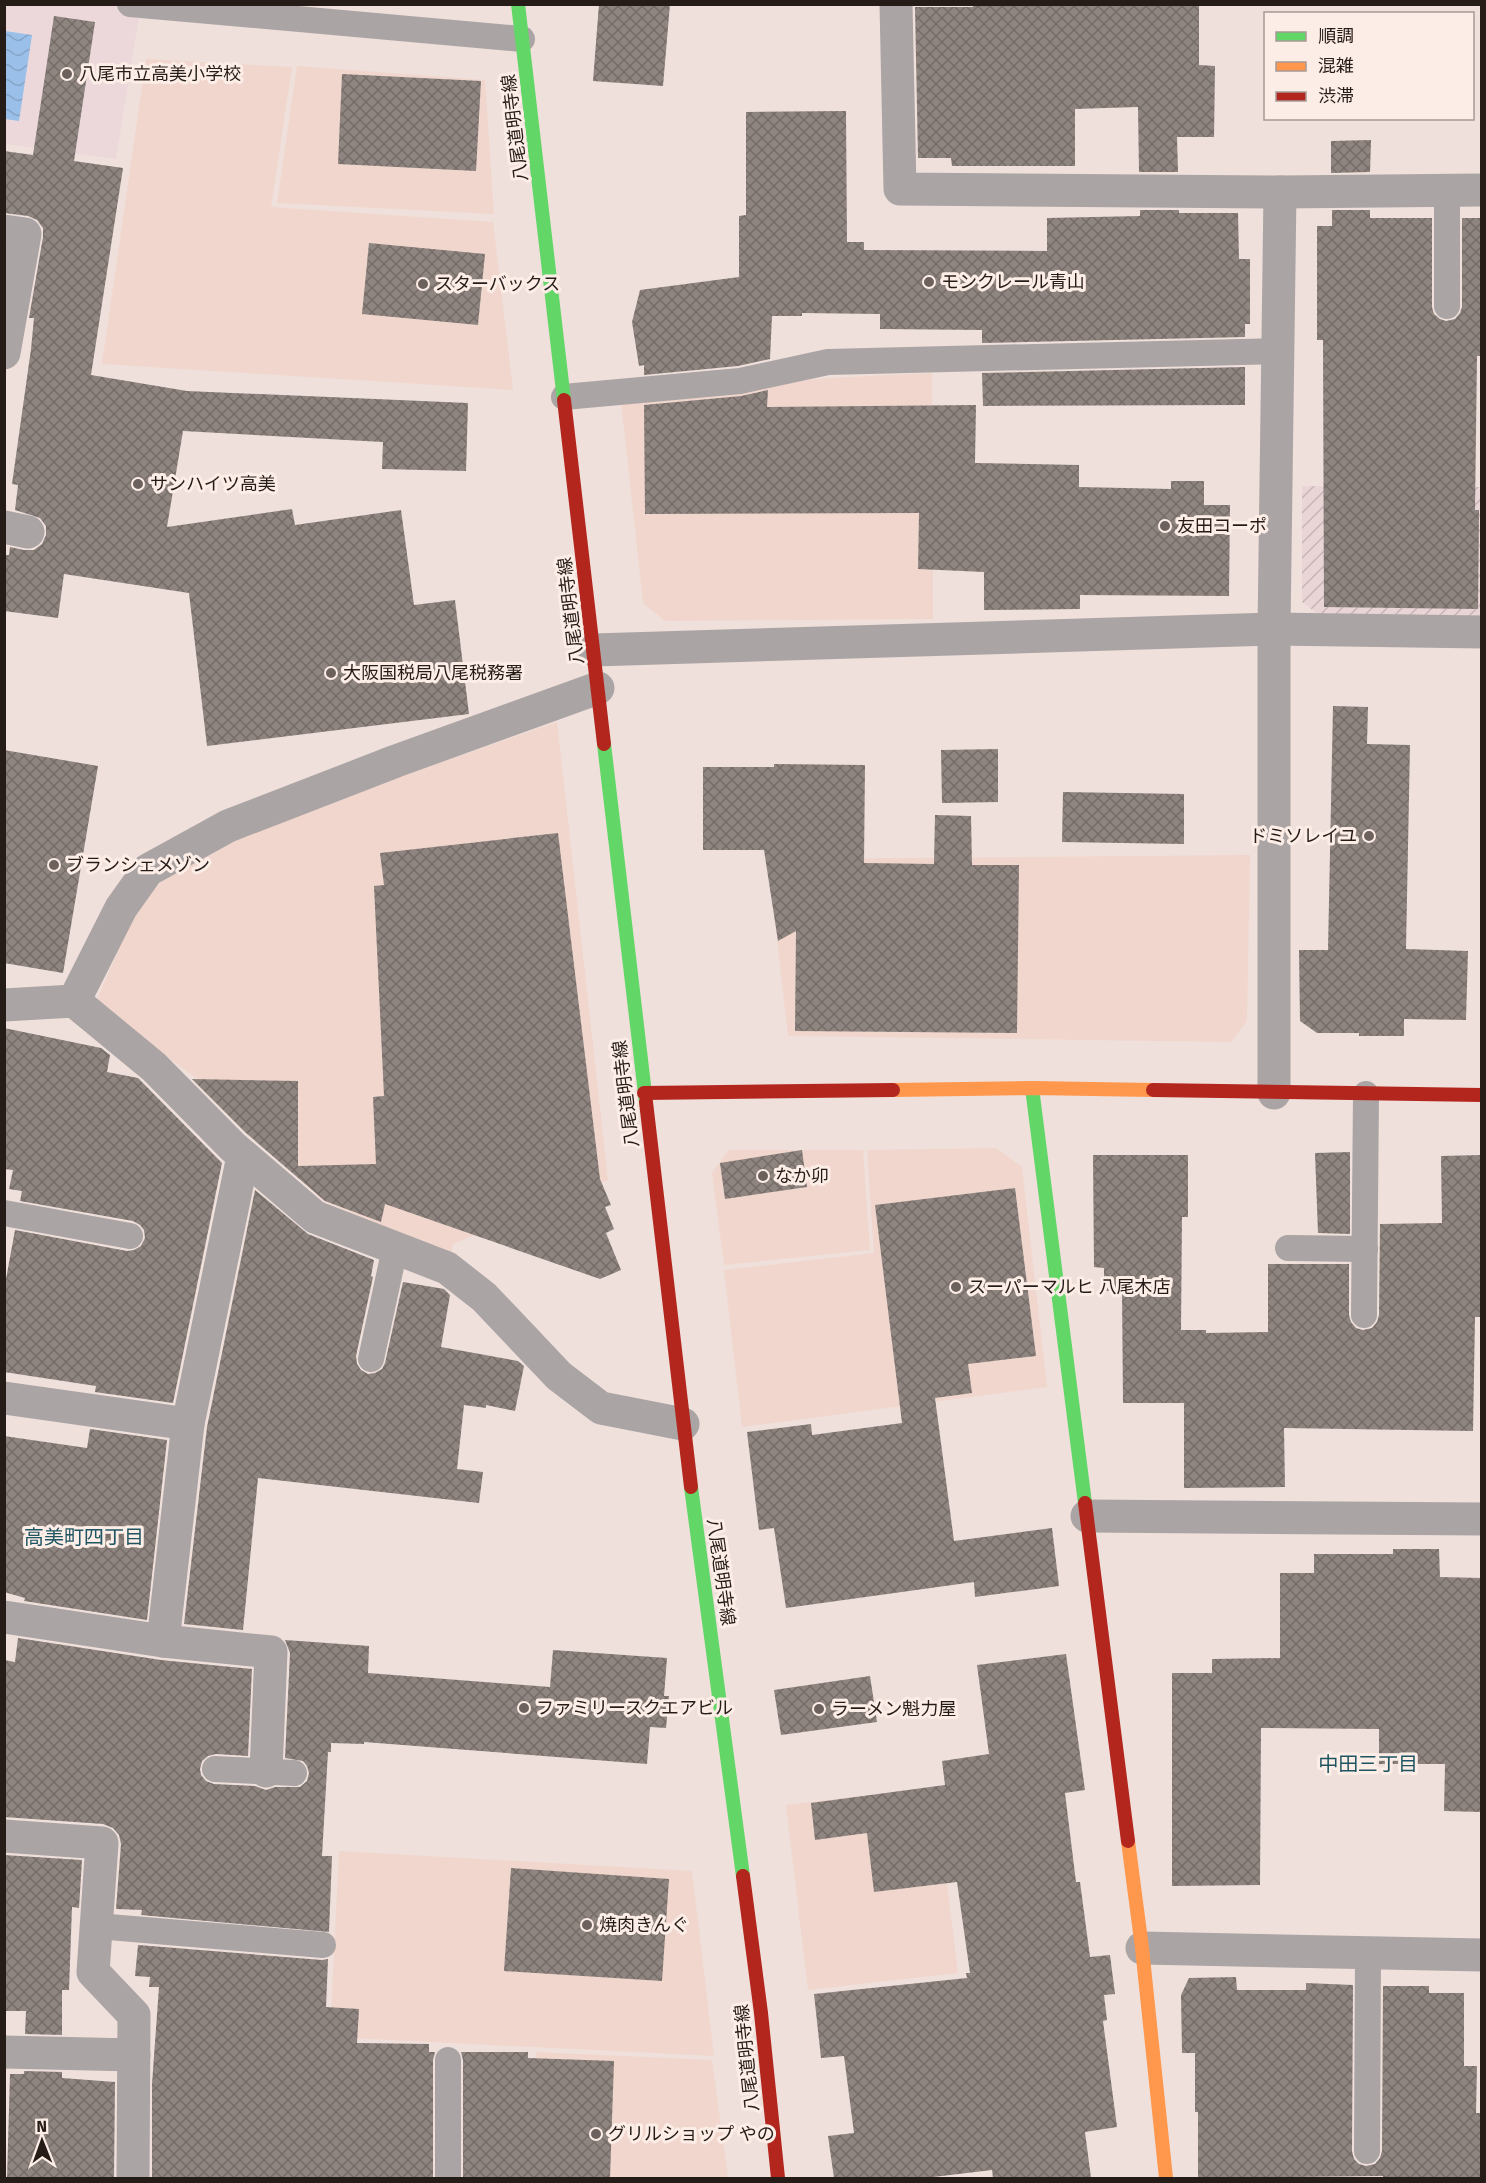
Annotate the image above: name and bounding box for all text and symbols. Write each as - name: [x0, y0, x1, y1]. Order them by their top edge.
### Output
- legend: [1264, 12, 1474, 120]
- text: 順調: [1318, 25, 1354, 47]
- text: 混雑: [1318, 55, 1354, 77]
- place label: 八尾市立高美小学校: [79, 63, 241, 85]
- marker: 八尾市立高美小学校: [60, 67, 74, 81]
- street label: 八尾道明寺線: [498, 73, 532, 183]
- text: 渋滞: [1318, 85, 1354, 107]
- place label: モンクレール青山: [941, 271, 1085, 293]
- place label: スターバックス: [435, 273, 560, 295]
- marker: モンクレール青山: [922, 275, 936, 289]
- marker: スターバックス: [416, 277, 430, 291]
- place label: サンハイツ高美: [150, 473, 276, 495]
- marker: サンハイツ高美: [131, 477, 145, 491]
- place label: 友田コーポ: [1177, 515, 1267, 537]
- marker: 友田コーポ: [1158, 519, 1172, 533]
- street label: 八尾道明寺線: [554, 556, 588, 666]
- place label: 大阪国税局八尾税務署: [343, 662, 523, 684]
- marker: 大阪国税局八尾税務署: [324, 666, 338, 680]
- place label: ドミソレイユ: [1249, 825, 1357, 847]
- marker: ドミソレイユ: [1362, 829, 1376, 843]
- place label: ブランシェメゾン: [66, 854, 210, 876]
- marker: ブランシェメゾン: [47, 858, 61, 872]
- street label: 八尾道明寺線: [609, 1039, 643, 1149]
- place label: なか卯: [775, 1165, 829, 1187]
- marker: なか卯: [756, 1169, 770, 1183]
- place label: スーパーマルヒ 八尾木店: [968, 1276, 1171, 1298]
- marker: スーパーマルヒ 八尾木店: [949, 1280, 963, 1294]
- street label: 八尾道明寺線: [703, 1517, 739, 1627]
- district label: 高美町四丁目: [24, 1525, 144, 1549]
- place label: ファミリースクエアビル: [536, 1697, 733, 1719]
- place label: ラーメン魁力屋: [831, 1698, 956, 1720]
- marker: ファミリースクエアビル: [517, 1701, 531, 1715]
- marker: ラーメン魁力屋: [812, 1702, 826, 1716]
- district label: 中田三丁目: [1318, 1752, 1418, 1776]
- place label: 焼肉きんぐ: [599, 1914, 689, 1936]
- marker: 焼肉きんぐ: [580, 1918, 594, 1932]
- street label: 八尾道明寺線: [730, 2003, 764, 2113]
- north arrow: [12, 2111, 72, 2171]
- text: N: [36, 2117, 47, 2136]
- place label: グリルショップ やの: [608, 2123, 775, 2145]
- marker: グリルショップ やの: [589, 2127, 603, 2141]

